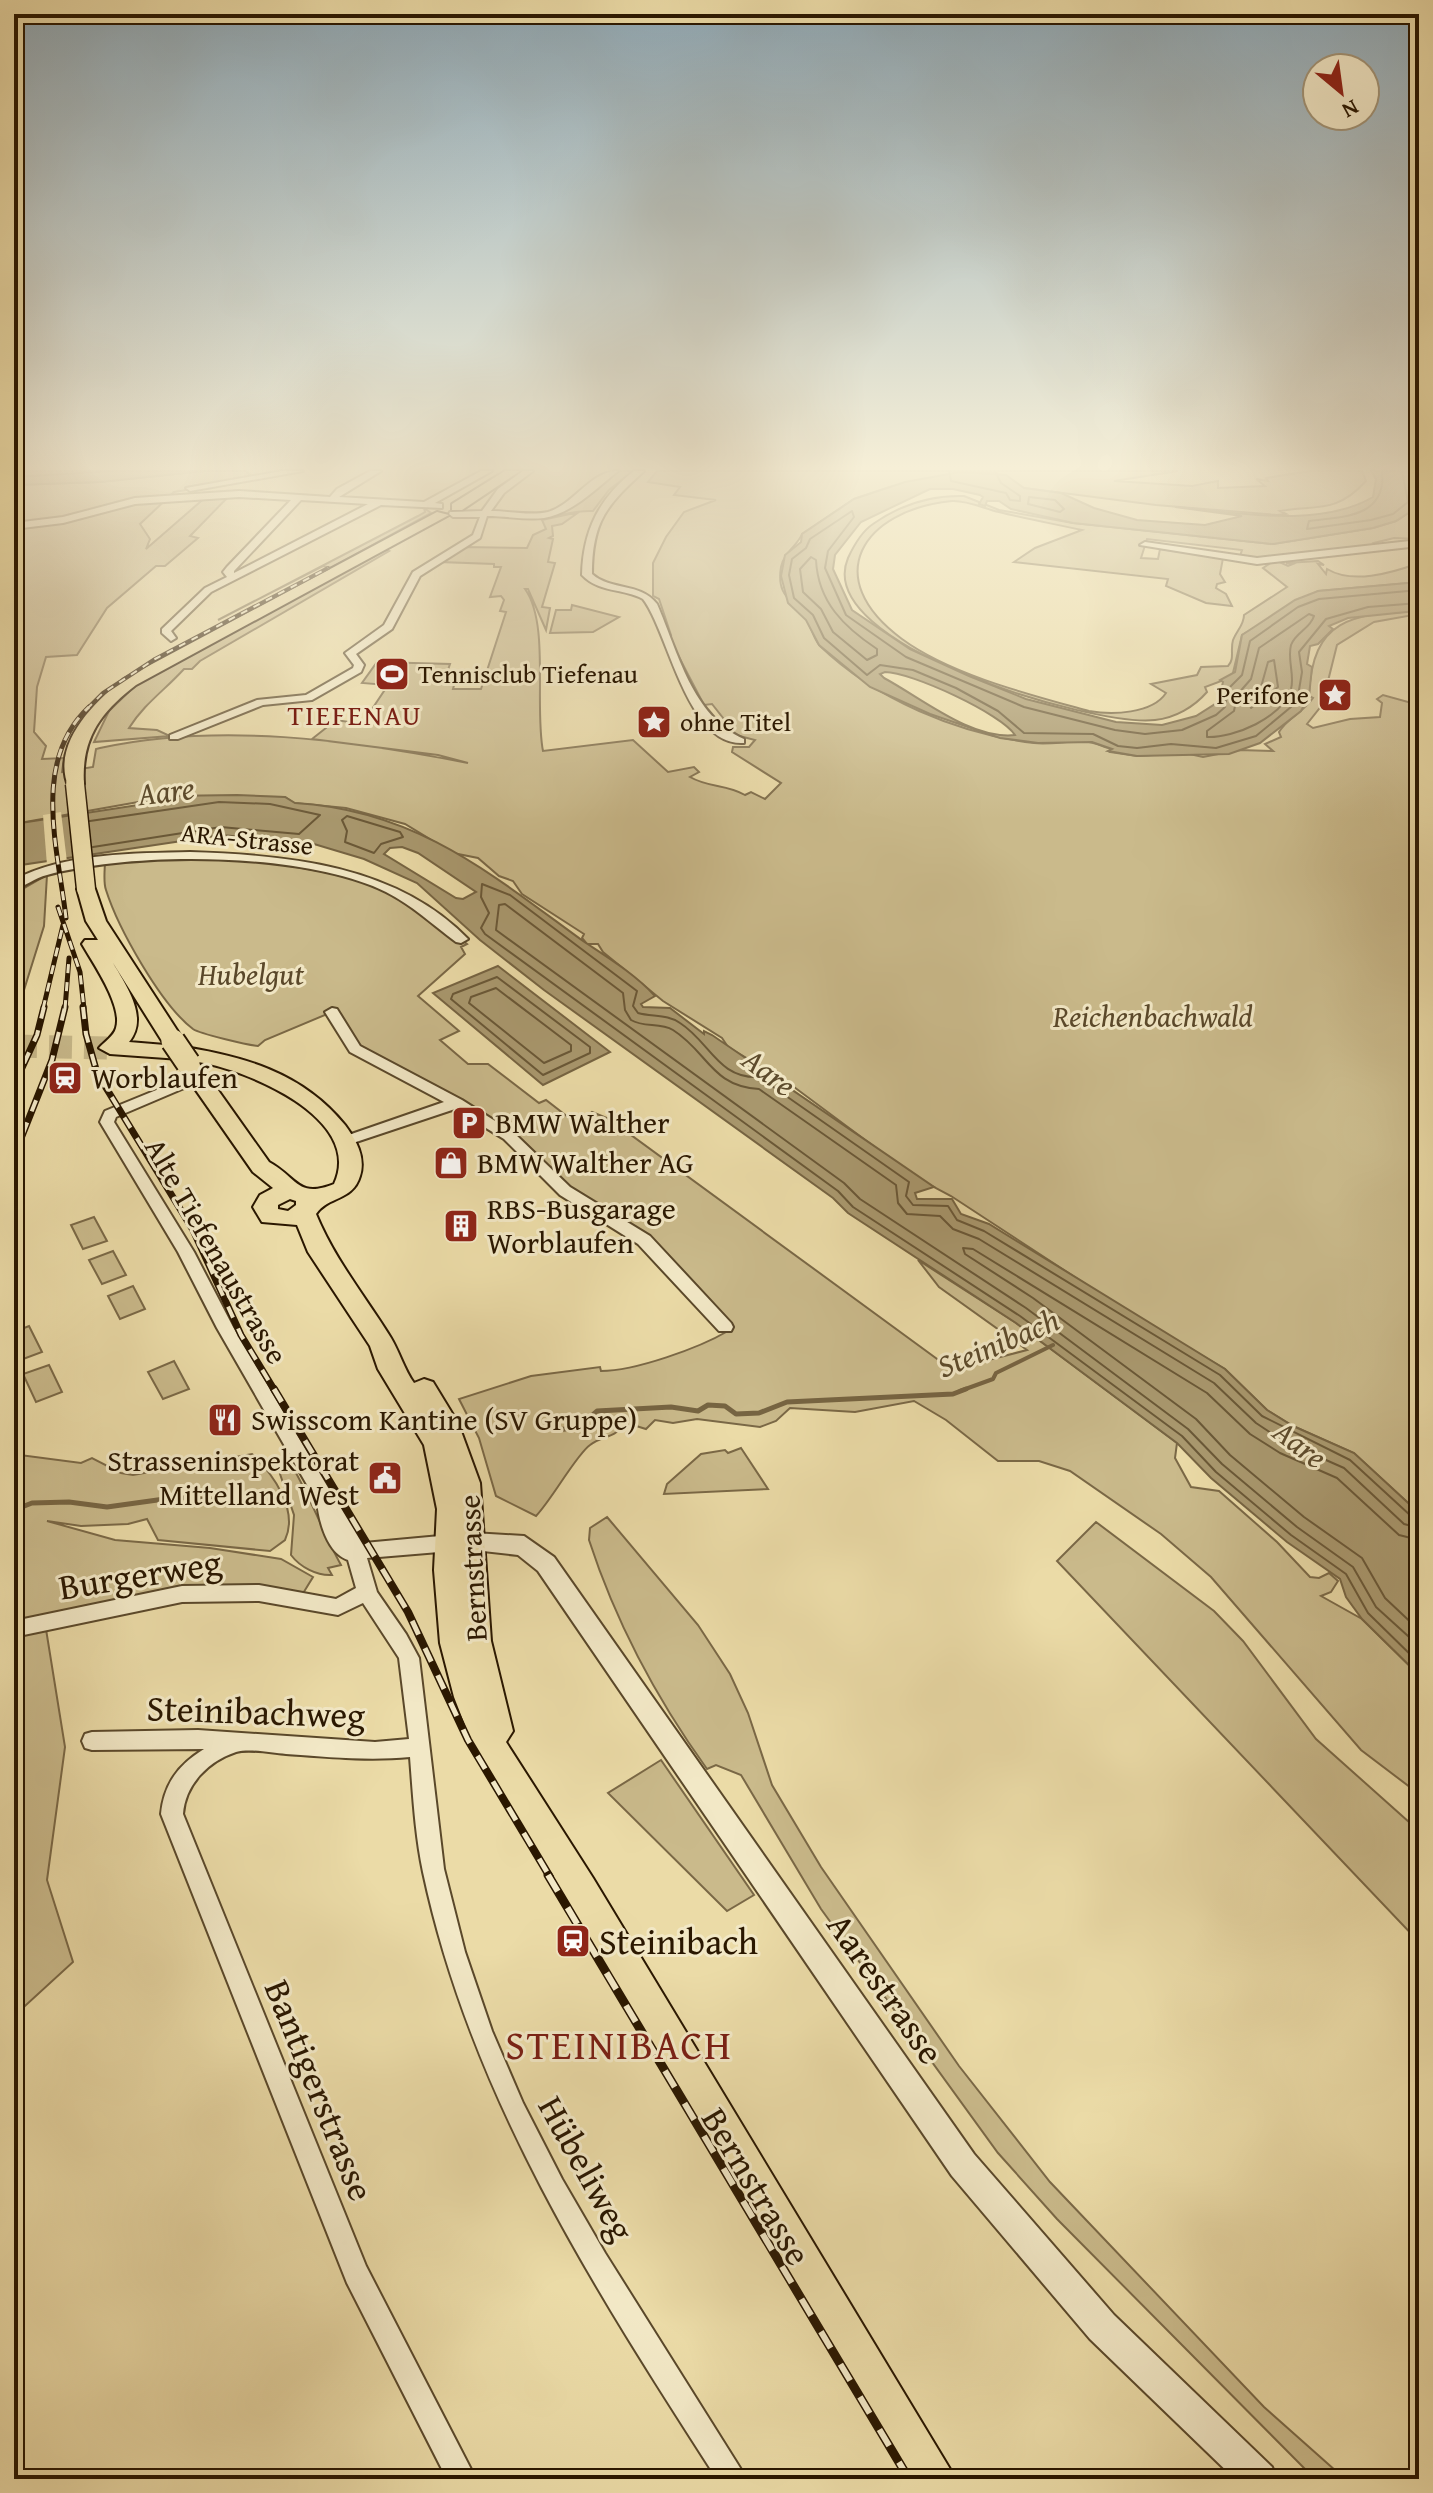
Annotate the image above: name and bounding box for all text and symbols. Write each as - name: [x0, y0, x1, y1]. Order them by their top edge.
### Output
- north arrow: [1301, 52, 1381, 132]
- text: N: [1336, 92, 1365, 127]
- place label: Tennisclub Tiefenau: [418, 654, 638, 693]
- sports icon: Tennisclub Tiefenau: [373, 655, 411, 693]
- place label: Perifone: [1216, 675, 1309, 714]
- place icon: Perifone: [1316, 676, 1354, 714]
- district label: TIEFENAU: [288, 694, 422, 735]
- place label: ohne Titel: [680, 702, 791, 741]
- place icon: ohne Titel: [635, 703, 673, 741]
- water label: Aare: [134, 764, 197, 817]
- street label: ARA-Strasse: [179, 812, 315, 865]
- park label: Hubelgut: [197, 952, 304, 996]
- park label: Reichenbachwald: [1052, 994, 1253, 1038]
- water label: Aare: [732, 1035, 806, 1108]
- place label: Worblaufen: [91, 1055, 238, 1099]
- station icon: Worblaufen: [46, 1059, 84, 1097]
- place label: BMW Walther: [495, 1100, 670, 1144]
- parking icon: BMW Walther: [450, 1104, 488, 1142]
- street label: Alte Tiefenaustrasse: [134, 1129, 300, 1372]
- place label: BMW Walther AG: [477, 1140, 694, 1184]
- shop icon: BMW Walther AG: [432, 1144, 470, 1182]
- place label: RBS-Busgarage Worblaufen: [487, 1186, 676, 1264]
- building icon: RBS-Busgarage Worblaufen: [442, 1207, 480, 1245]
- water label: Steinibach: [929, 1296, 1066, 1389]
- place label: Swisscom Kantine (SV Gruppe): [251, 1397, 637, 1441]
- restaurant icon: Swisscom Kantine (SV Gruppe): [206, 1401, 244, 1439]
- water label: Aare: [1263, 1407, 1337, 1480]
- place label: Strasseninspektorat Mittelland West: [107, 1438, 359, 1516]
- public building icon: Strasseninspektorat Mittelland West: [366, 1459, 404, 1497]
- street label: Bernstrasse: [446, 1494, 498, 1643]
- street label: Burgerweg: [55, 1534, 225, 1613]
- street label: Steinibachweg: [146, 1680, 366, 1741]
- street label: Aarestrasse: [815, 1901, 958, 2074]
- place label: Steinibach: [599, 1914, 758, 1967]
- station icon: Steinibach: [554, 1922, 592, 1960]
- street label: Bantigerstrasse: [252, 1971, 389, 2208]
- district label: STEINIBACH: [505, 2015, 733, 2074]
- street label: Hübeliweg: [526, 2085, 649, 2250]
- street label: Bernstrasse: [689, 2097, 826, 2275]

